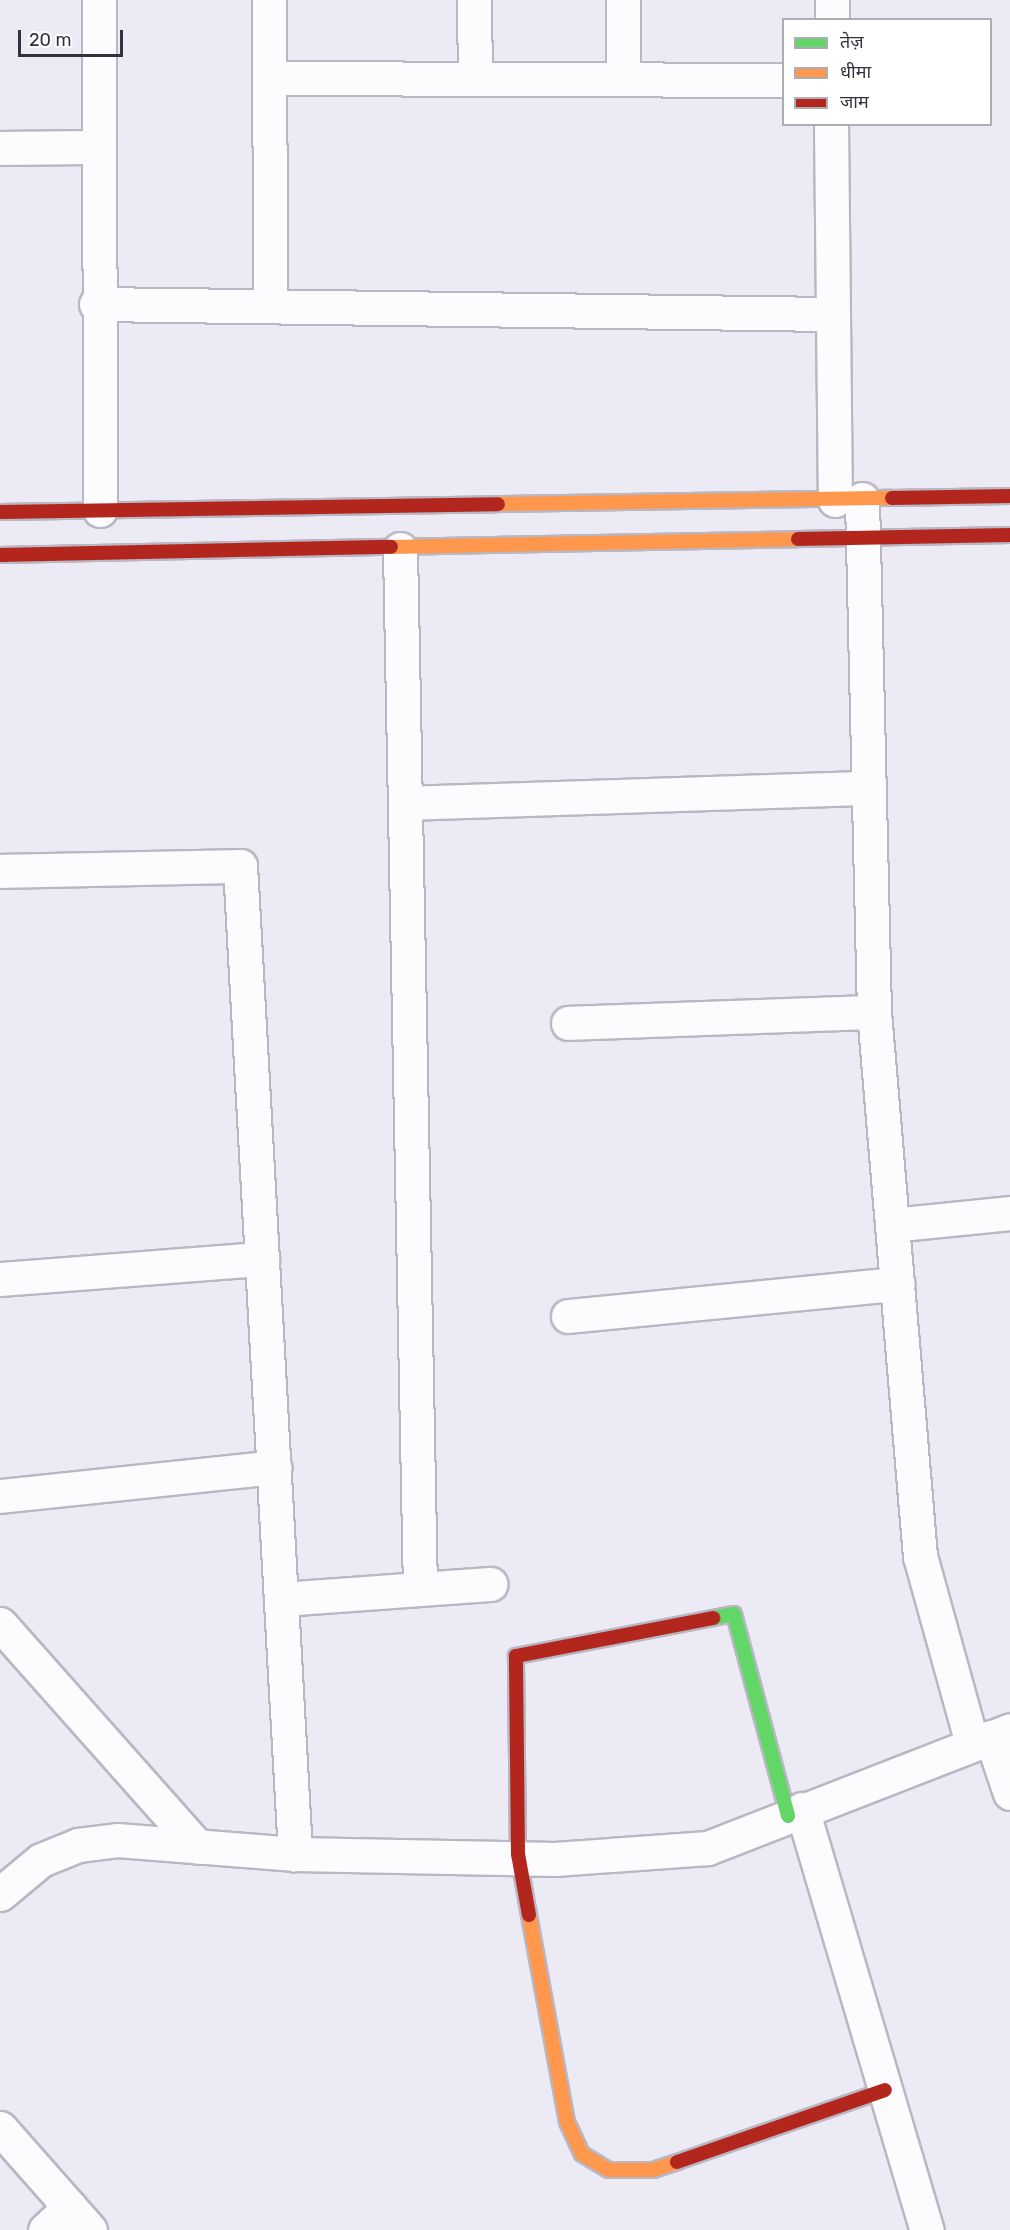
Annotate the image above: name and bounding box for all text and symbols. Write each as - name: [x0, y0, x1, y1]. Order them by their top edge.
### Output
- scale bar: [21, 18, 126, 56]
- legend: [782, 18, 992, 126]
- text: 20 m: [29, 29, 71, 51]
- text: तेज़: [840, 31, 864, 53]
- text: धीमा: [840, 61, 871, 83]
- text: जाम: [840, 91, 869, 113]

